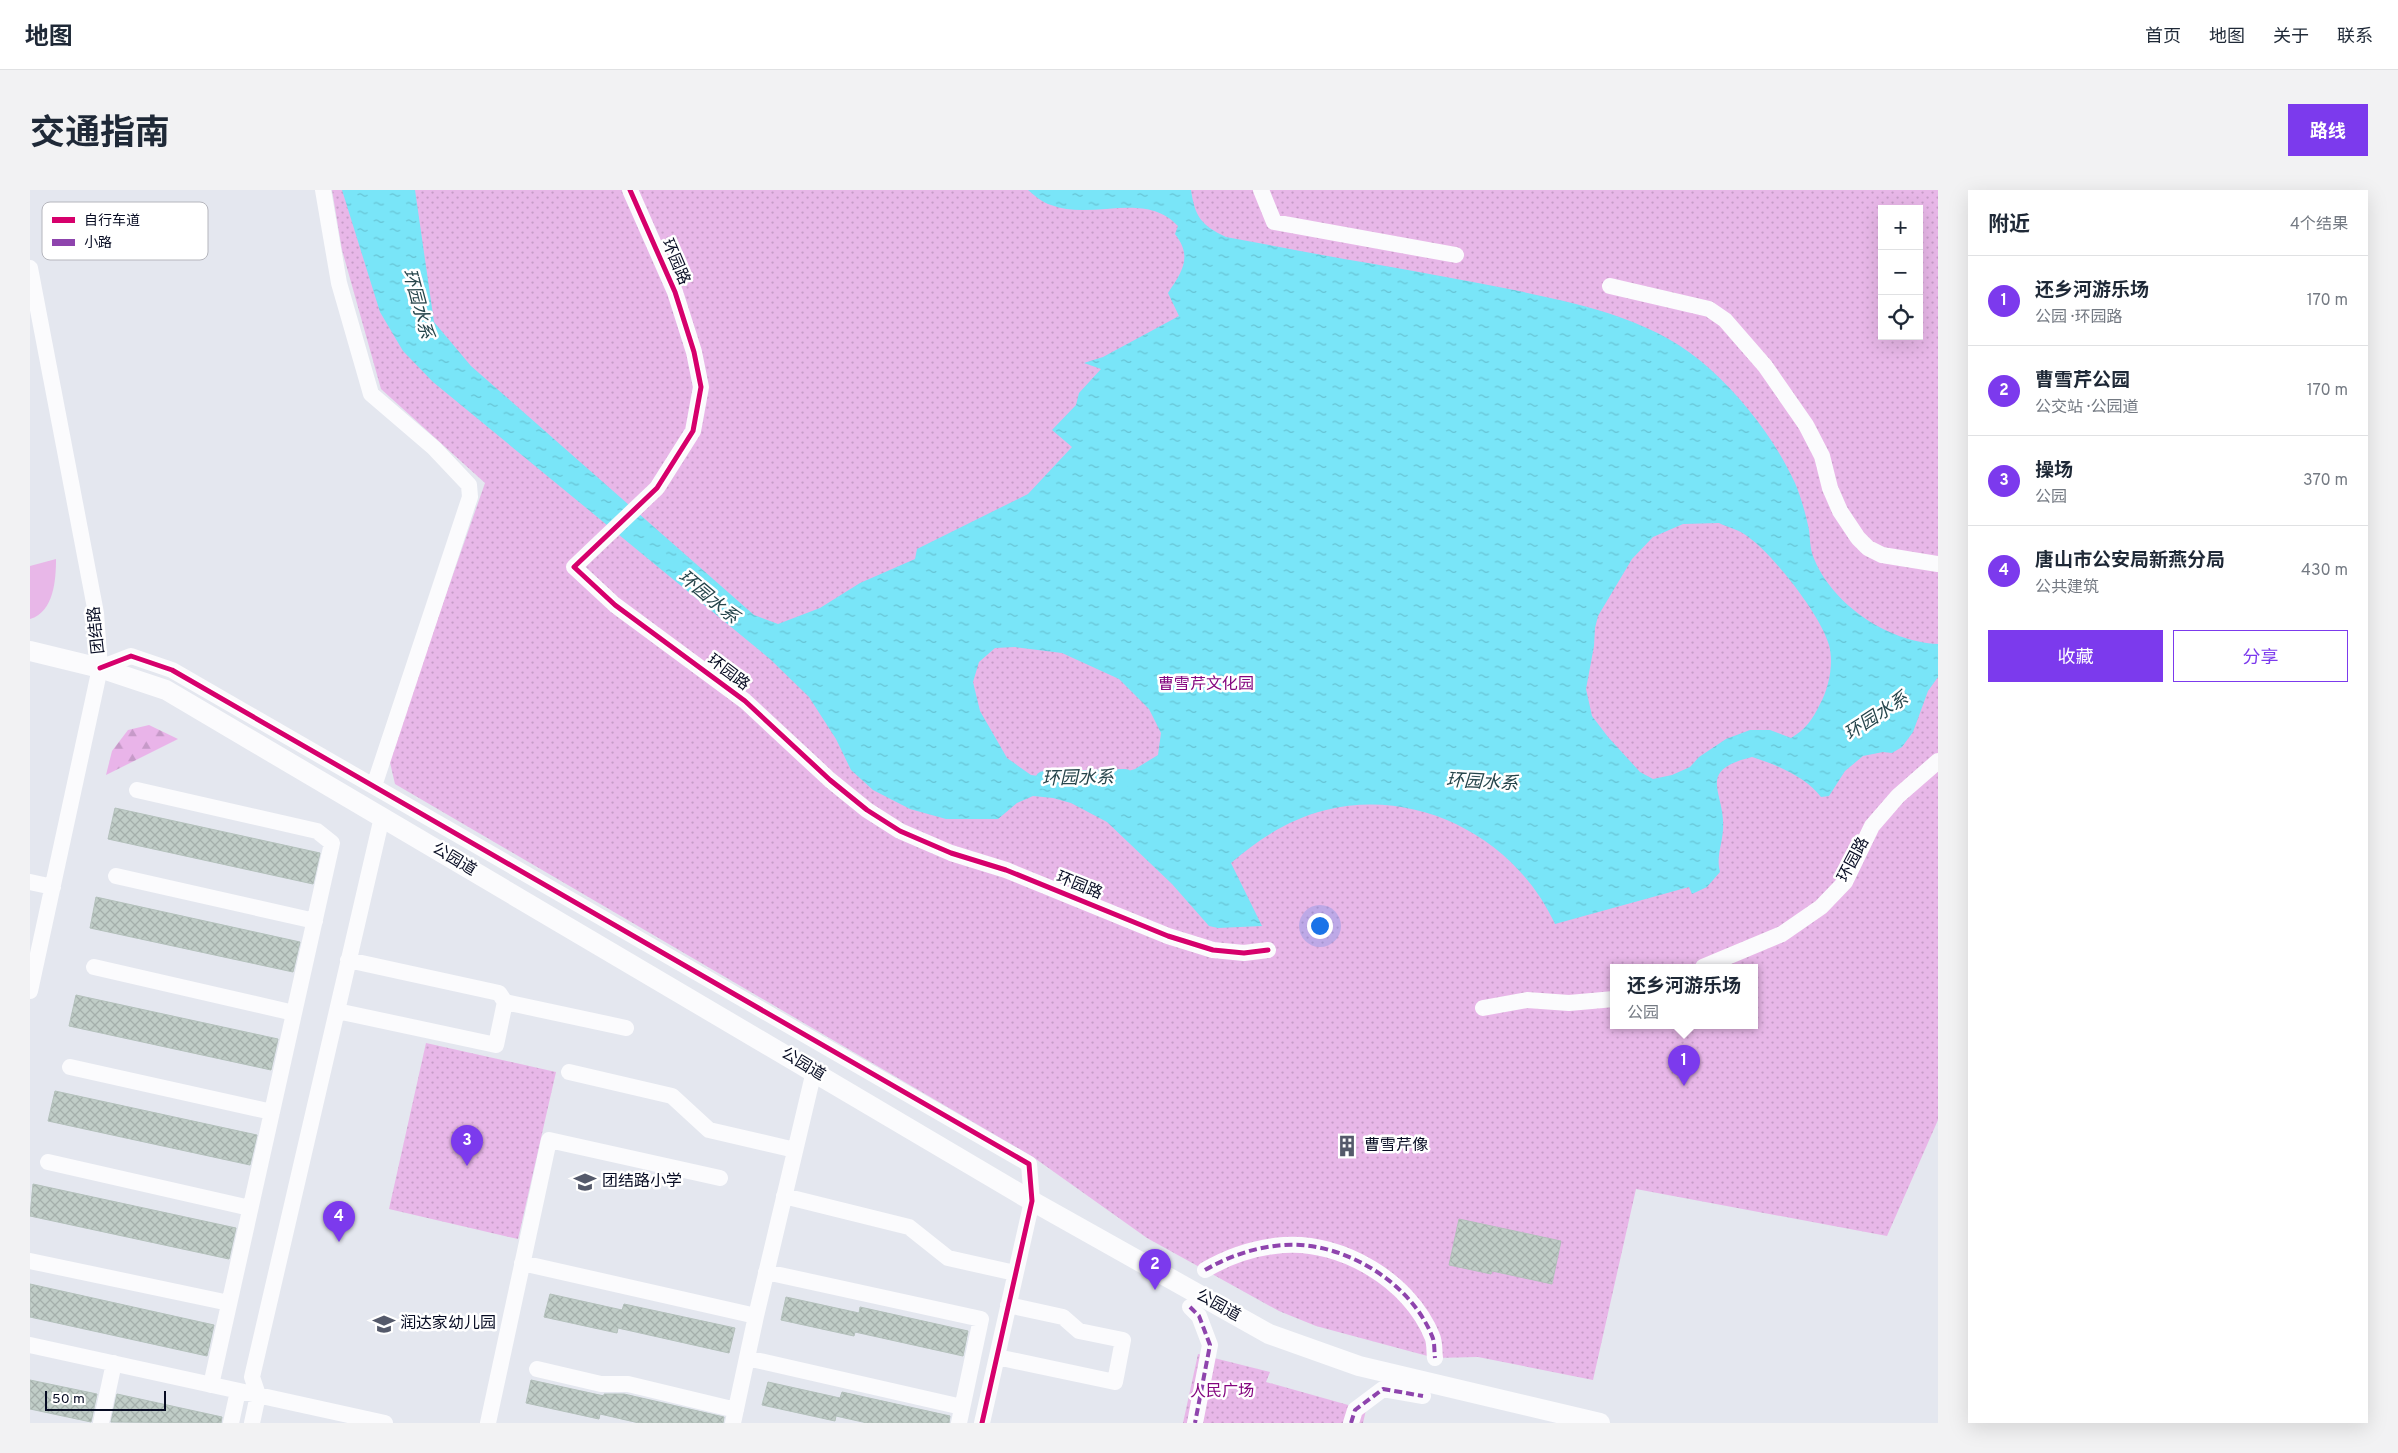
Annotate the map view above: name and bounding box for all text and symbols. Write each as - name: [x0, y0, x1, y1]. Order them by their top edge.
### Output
- text: 地图: [25, 23, 73, 53]
- text: 首页: [2145, 26, 2181, 49]
- text: 地图: [2209, 26, 2245, 49]
- text: 关于: [2273, 26, 2309, 49]
- text: 联系: [2337, 26, 2373, 49]
- button: 路线: [2288, 104, 2368, 156]
- text: 交通指南: [30, 113, 170, 157]
- legend: [42, 202, 208, 260]
- map controls: [1878, 205, 1923, 340]
- button: +: [1878, 205, 1923, 250]
- text: 自行车道: [84, 212, 140, 230]
- text: 附近: [1988, 212, 2030, 239]
- text: 4个结果: [2290, 215, 2348, 235]
- text: 小路: [84, 235, 112, 252]
- street label: 环园路: [656, 236, 694, 288]
- button: −: [1878, 250, 1923, 295]
- water label: 环园水系: [397, 266, 438, 343]
- text: 还乡河游乐场: [2035, 279, 2149, 303]
- text: 1: [2001, 291, 2007, 311]
- text: 170 m: [2307, 291, 2348, 311]
- button: locate: [1878, 295, 1923, 340]
- text: 公园 · 环园路: [2035, 308, 2123, 328]
- text: 曹雪芹公园: [2035, 369, 2130, 393]
- text: 2: [1999, 381, 2009, 401]
- text: 170 m: [2307, 381, 2348, 401]
- text: 公交站 · 公园道: [2035, 398, 2139, 418]
- text: 操场: [2035, 459, 2073, 483]
- text: 3: [1999, 471, 2009, 491]
- text: 370 m: [2303, 471, 2348, 491]
- text: 公园: [2035, 488, 2067, 508]
- text: 唐山市公安局新燕分局: [2035, 549, 2225, 573]
- text: 4: [1999, 561, 2009, 581]
- text: 430 m: [2301, 561, 2348, 581]
- water label: 环园水系: [673, 566, 744, 631]
- text: 公共建筑: [2035, 578, 2099, 598]
- street label: 团结路: [85, 605, 109, 655]
- button: 收藏: [1988, 630, 2163, 682]
- button: 分享: [2173, 630, 2348, 682]
- street label: 环园路: [703, 651, 753, 695]
- park label: 曹雪芹文化园: [1158, 675, 1254, 695]
- water label: 环园水系: [1841, 687, 1914, 746]
- water label: 环园水系: [1042, 767, 1115, 791]
- water label: 环园水系: [1445, 770, 1520, 796]
- street label: 环园路: [1834, 834, 1874, 886]
- street label: 公园道: [428, 839, 480, 881]
- street label: 环园路: [1053, 868, 1105, 904]
- your location: [1307, 913, 1333, 939]
- popup: [1610, 964, 1758, 1029]
- text: 还乡河游乐场: [1627, 975, 1741, 999]
- text: 公园: [1627, 1004, 1659, 1024]
- street label: 公园道: [777, 1044, 829, 1086]
- pin: 1: [1668, 1045, 1700, 1086]
- pin: 3: [451, 1125, 483, 1166]
- building icon: 曹雪芹像: [1334, 1133, 1360, 1159]
- place label: 曹雪芹像: [1364, 1136, 1428, 1156]
- school or university icon: 团结路小学: [572, 1169, 598, 1195]
- place label: 团结路小学: [602, 1172, 682, 1192]
- pin: 4: [323, 1201, 355, 1242]
- pin: 2: [1139, 1249, 1171, 1290]
- street label: 公园道: [1192, 1286, 1244, 1326]
- school or university icon: 润达家幼儿园: [371, 1311, 397, 1337]
- place label: 润达家幼儿园: [400, 1314, 496, 1334]
- park label: 人民广场: [1190, 1382, 1254, 1402]
- scale bar: [45, 1388, 166, 1411]
- text: 50 m: [52, 1391, 85, 1408]

